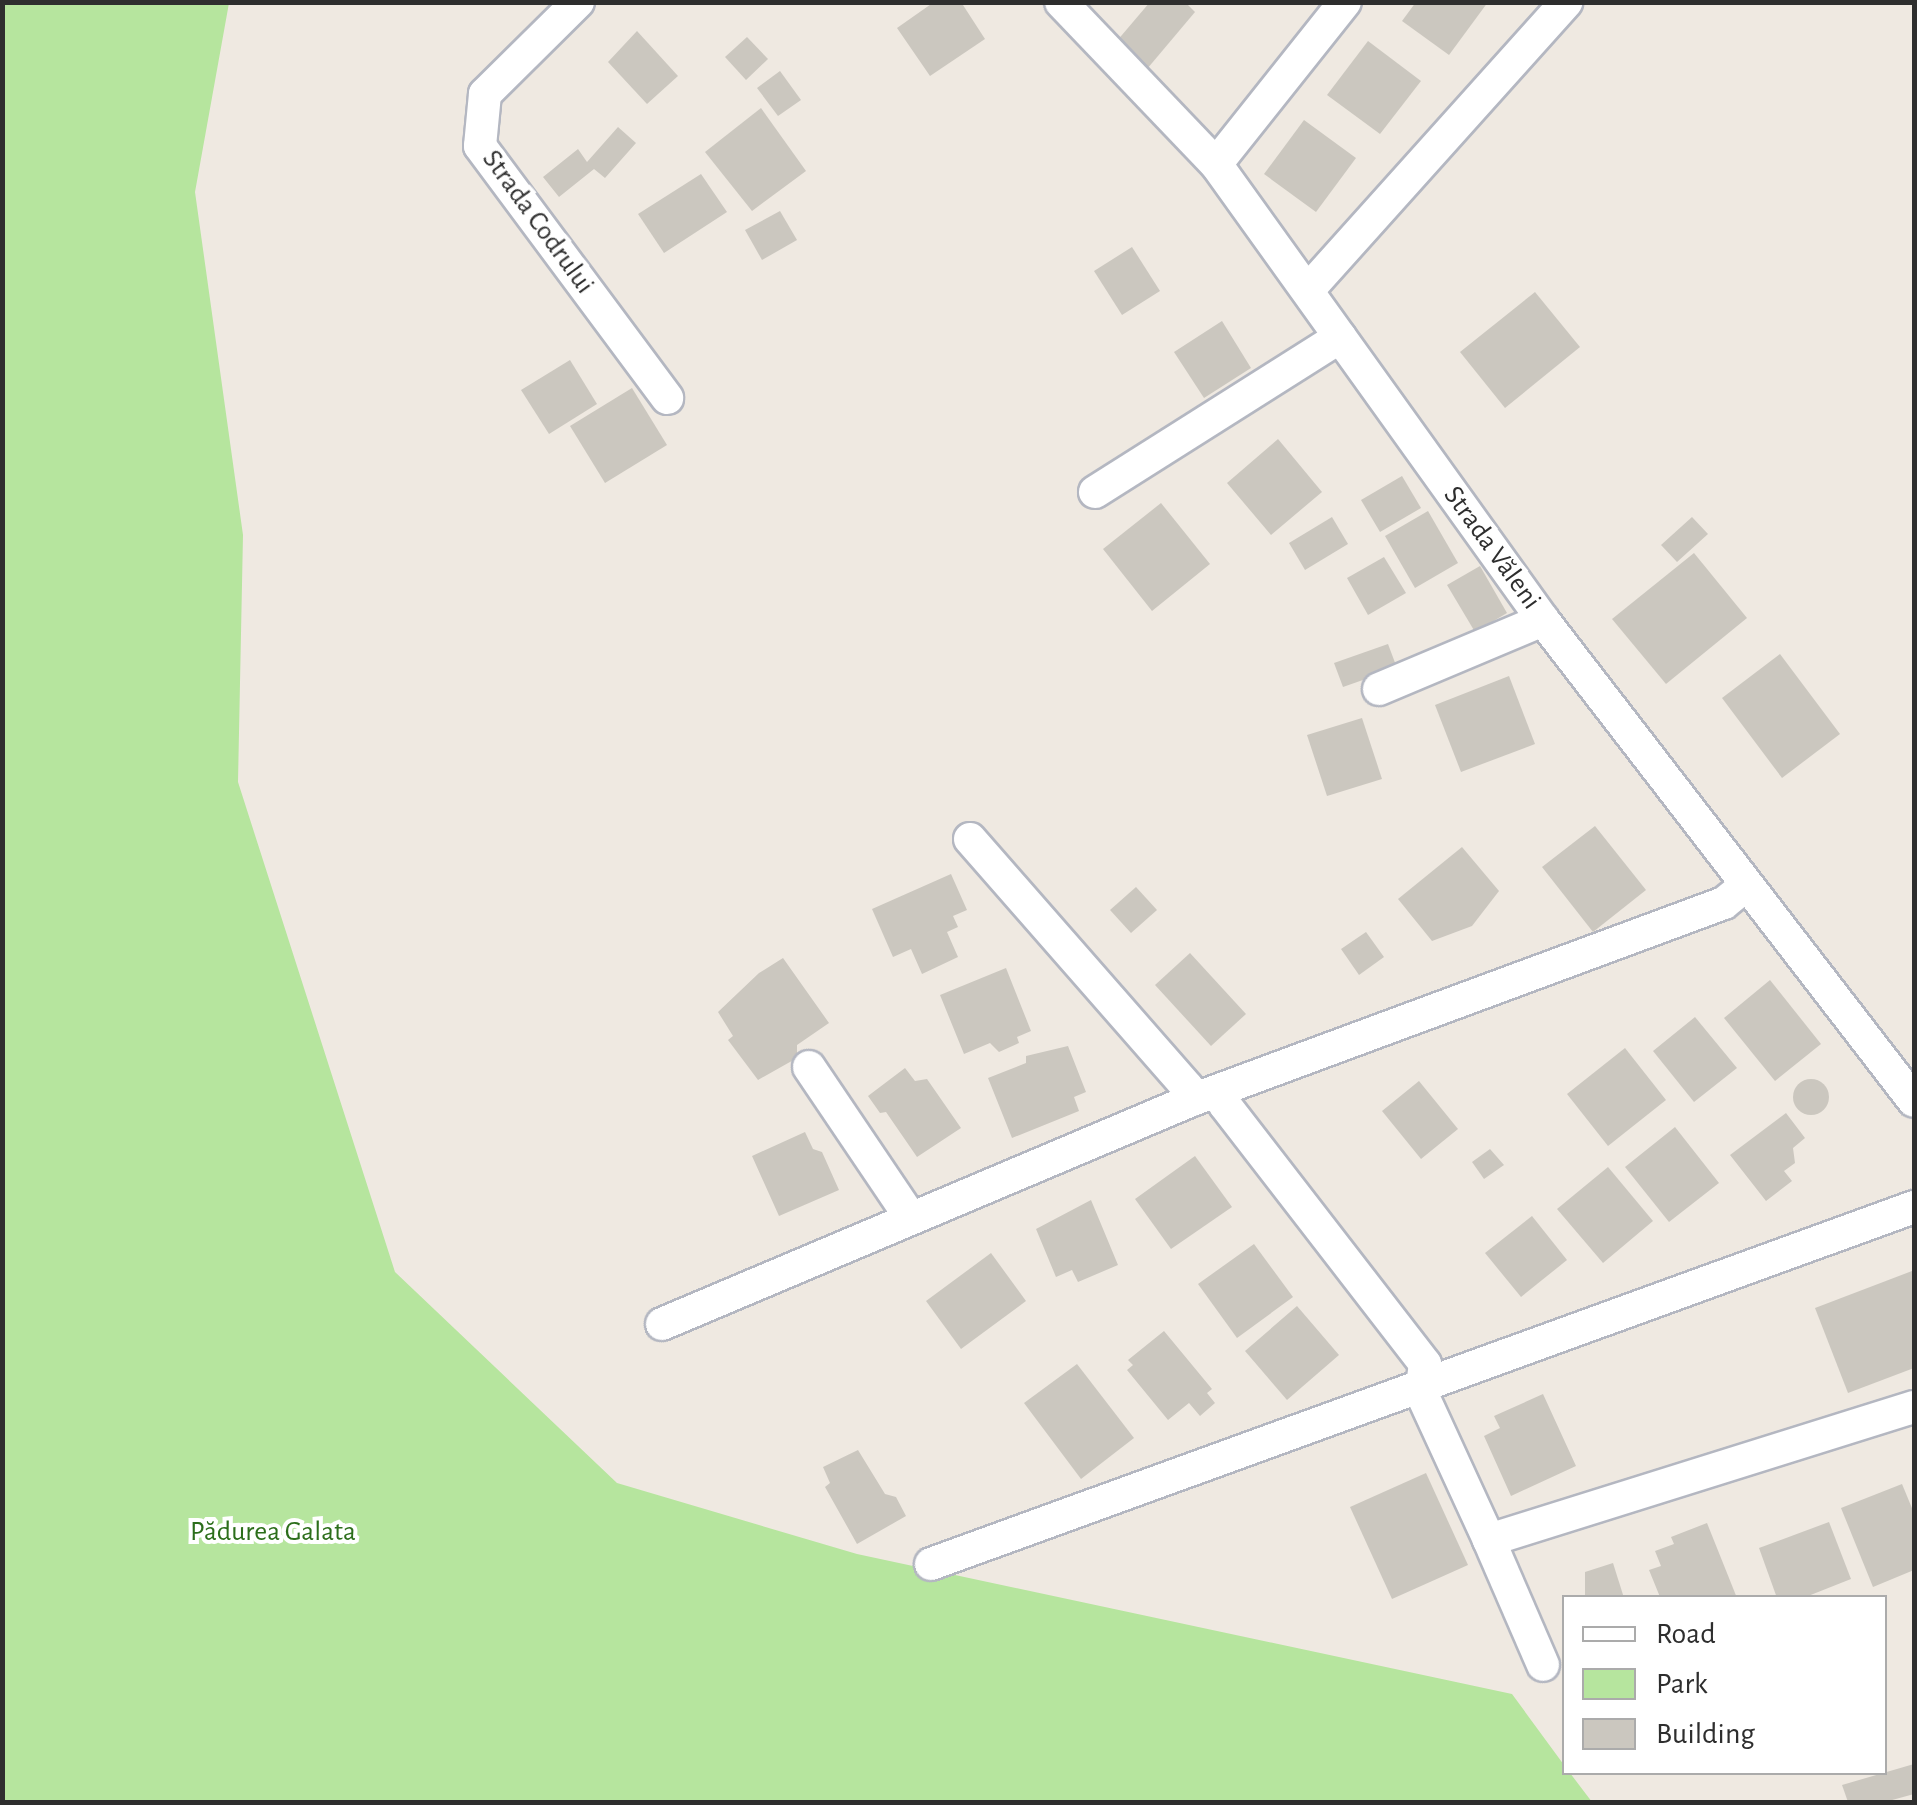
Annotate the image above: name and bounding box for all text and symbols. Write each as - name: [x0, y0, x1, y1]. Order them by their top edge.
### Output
- street label: Strada Codrului: [475, 144, 601, 300]
- street label: Strada Văleni: [1436, 480, 1548, 616]
- park label: Pădurea Galata: [190, 1515, 356, 1549]
- legend: [1562, 1595, 1887, 1775]
- text: Road: [1656, 1619, 1716, 1649]
- text: Park: [1656, 1669, 1708, 1699]
- text: Building: [1656, 1719, 1755, 1749]

